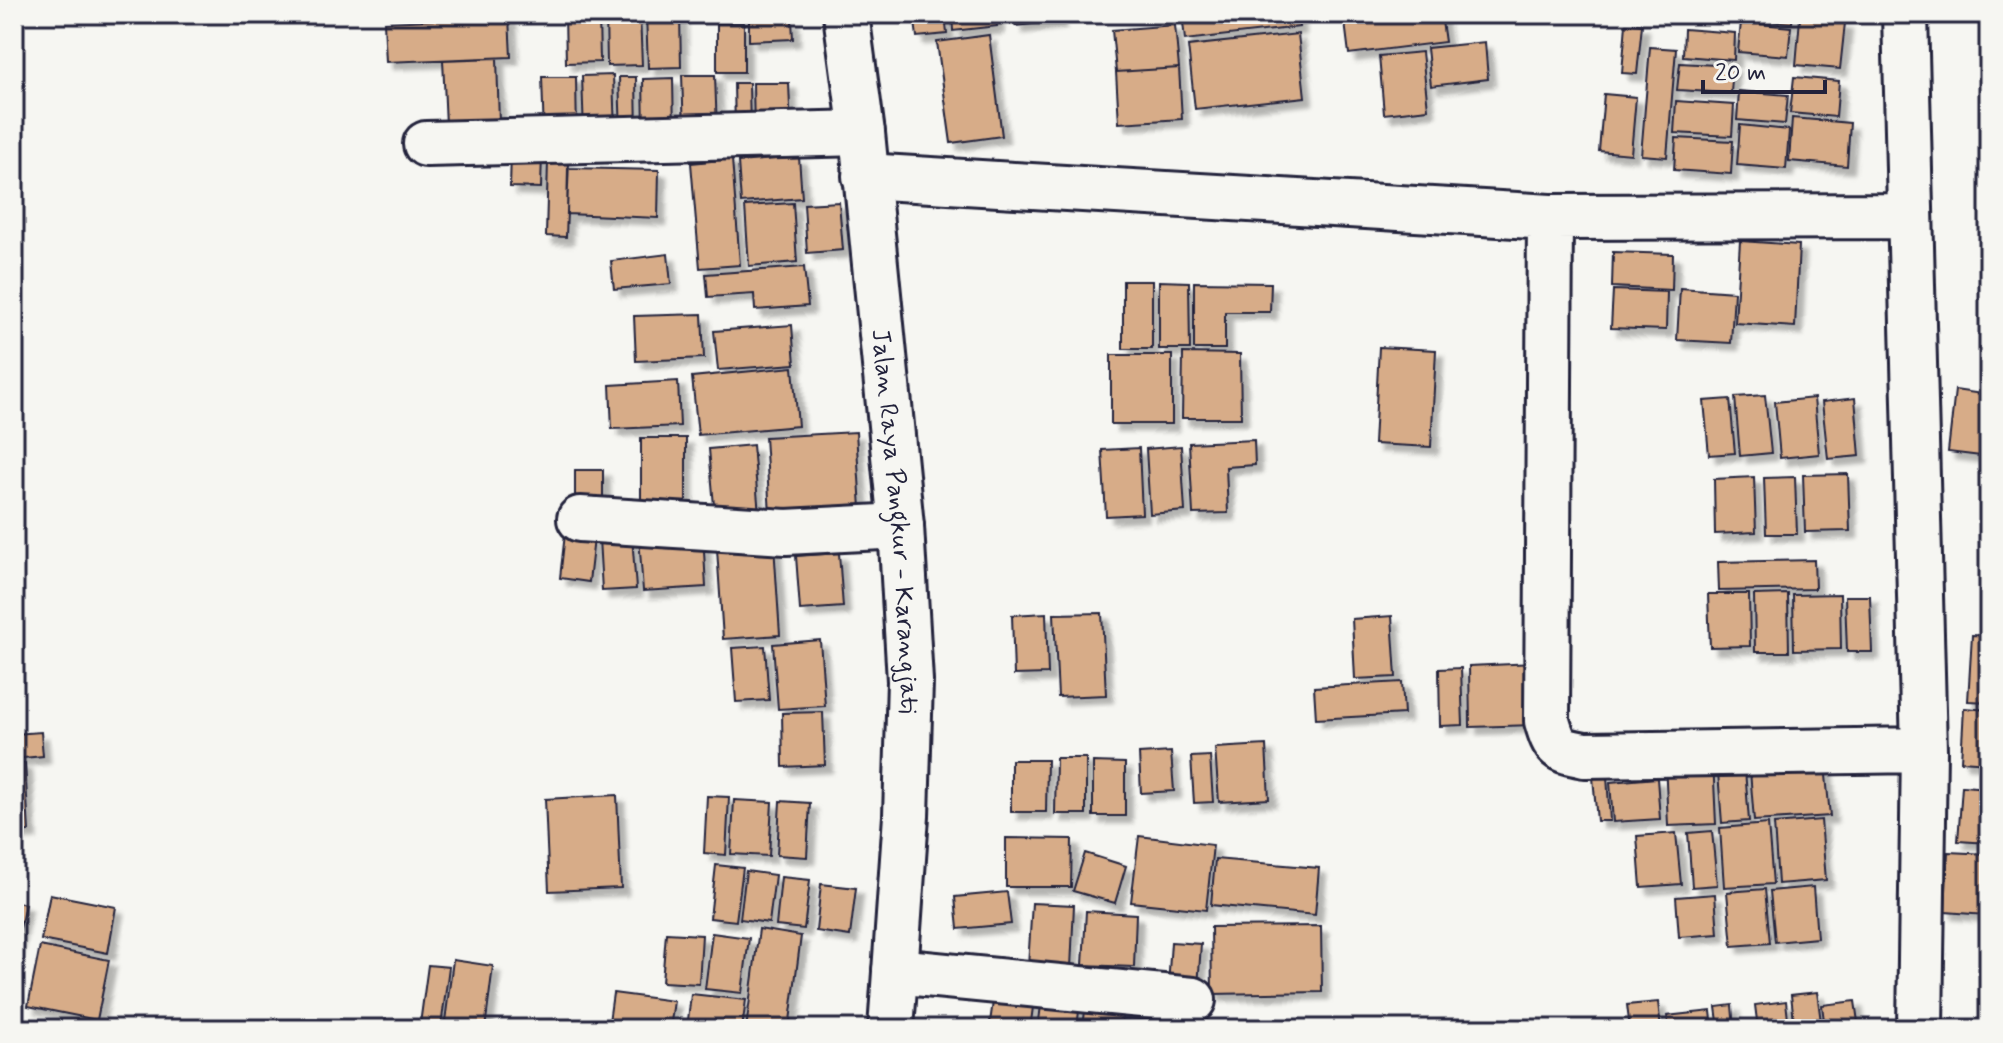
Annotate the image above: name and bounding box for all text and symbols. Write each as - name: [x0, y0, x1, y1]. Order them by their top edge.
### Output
- scale bar: [1703, 44, 1825, 94]
- text: 20 m: [1715, 58, 1766, 89]
- street label: Jalan Raya Pangkur - Karangjati: [863, 327, 925, 714]

